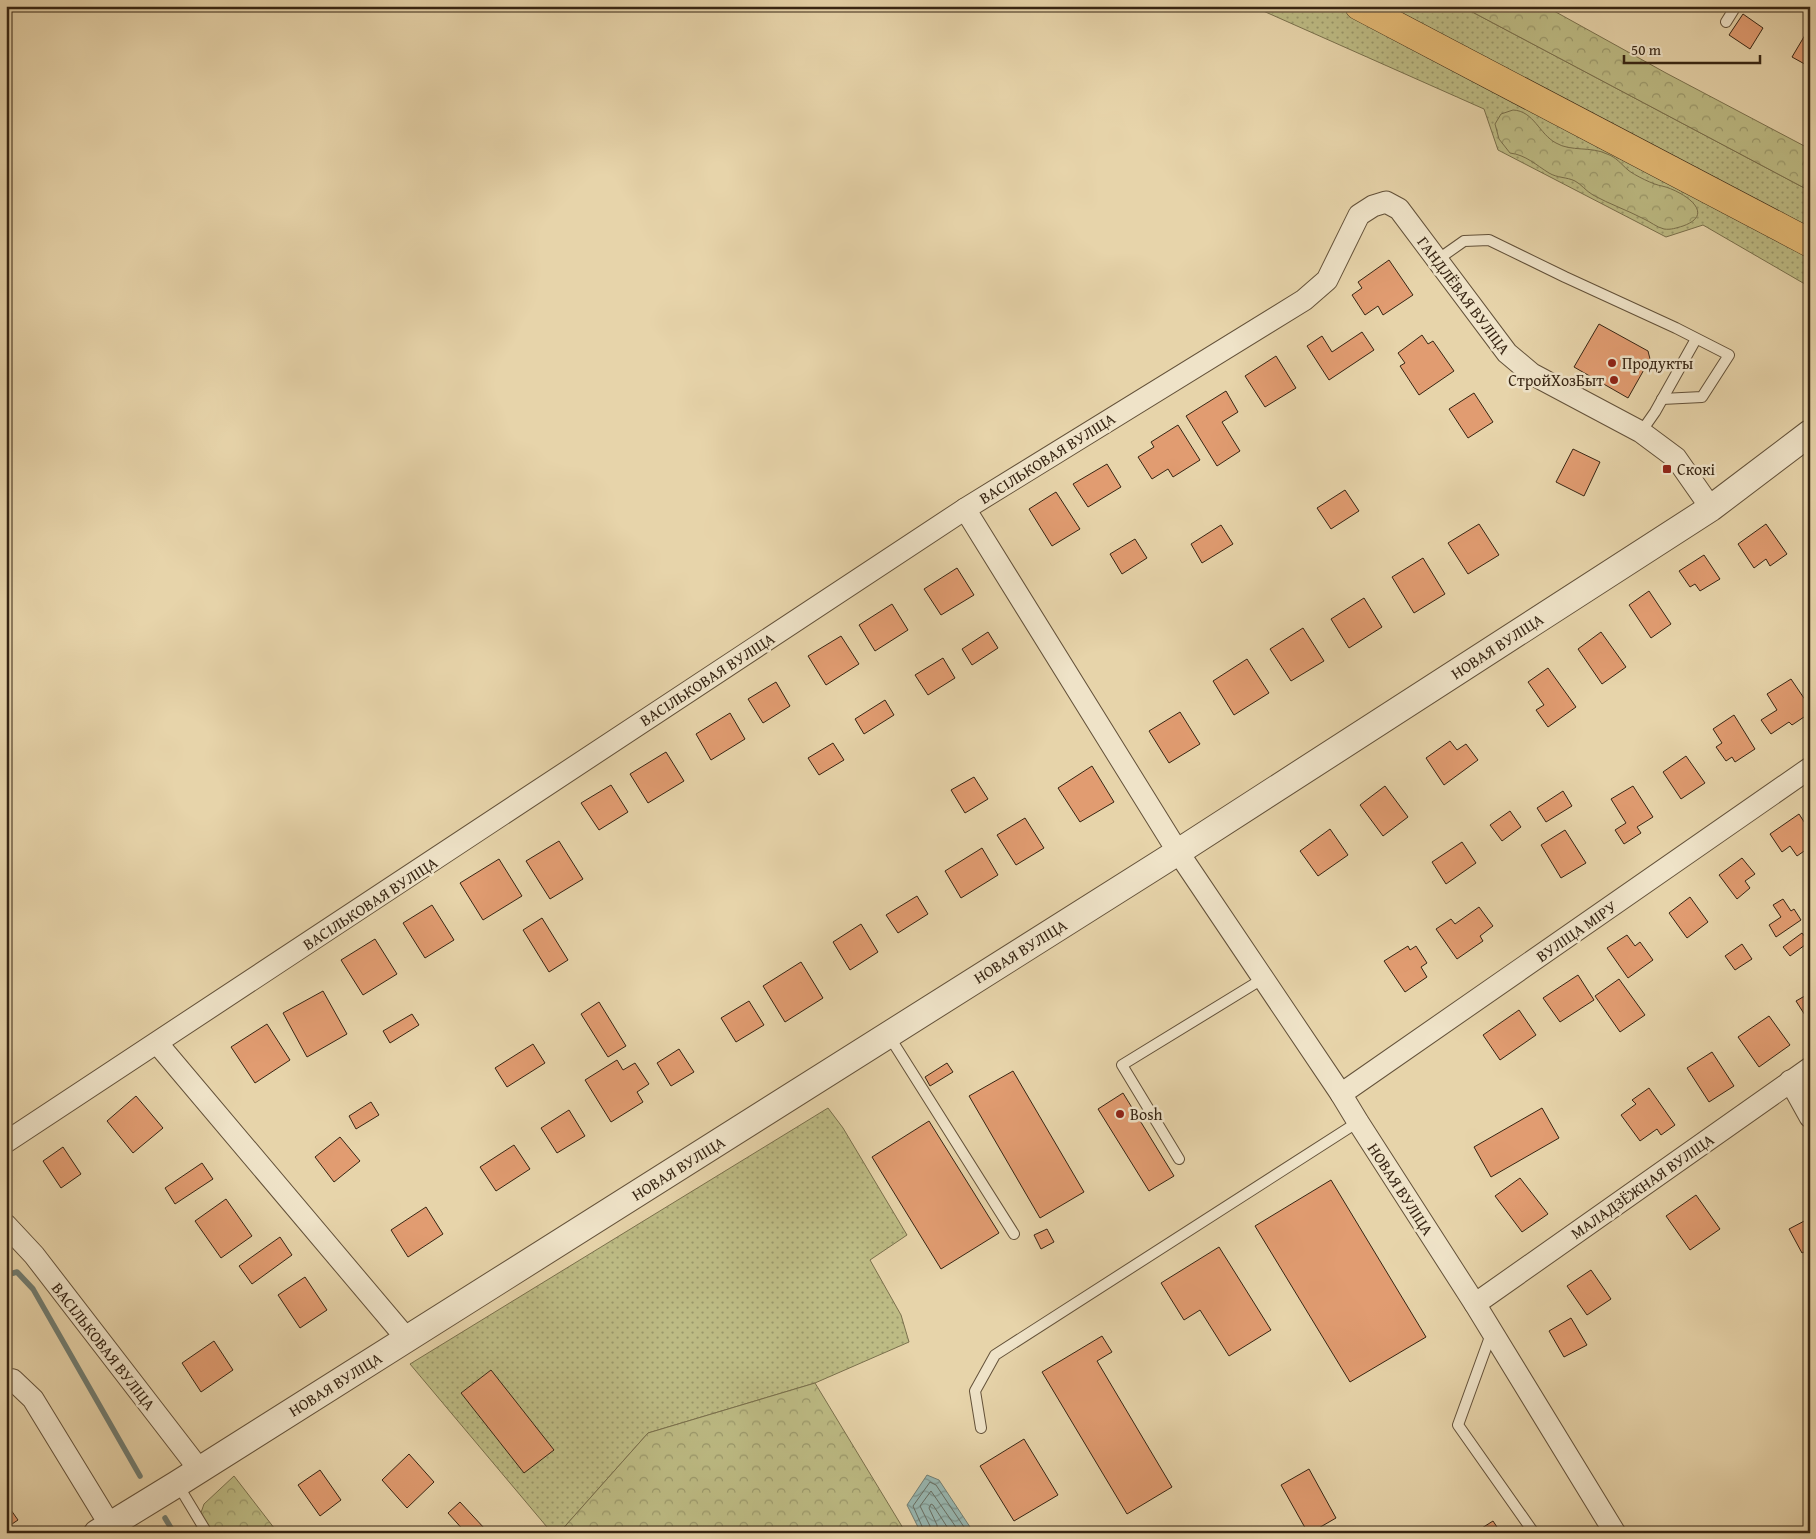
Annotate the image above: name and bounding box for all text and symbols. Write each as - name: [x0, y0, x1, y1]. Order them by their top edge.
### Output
- scale bar: [1624, 32, 1760, 64]
- text: 50 m: [1631, 39, 1662, 60]
- street label: ГАНДЛЁВАЯ ВУЛІЦА: [1412, 231, 1517, 359]
- place label: Продукты: [1622, 351, 1693, 375]
- marker: Продукты: [1606, 357, 1618, 369]
- place label: СтройХозБыт: [1508, 368, 1604, 392]
- marker: СтройХозБыт: [1608, 374, 1620, 386]
- street label: ВАСІЛЬКОВАЯ ВУЛІЦА: [974, 406, 1120, 510]
- place label: Скокі: [1677, 457, 1716, 481]
- marker: Скокі: [1661, 463, 1673, 475]
- street label: НОВАЯ ВУЛІЦА: [1446, 607, 1548, 685]
- street label: ВАСІЛЬКОВАЯ ВУЛІЦА: [635, 626, 779, 732]
- street label: ВАСІЛЬКОВАЯ ВУЛІЦА: [298, 850, 442, 956]
- street label: ВУЛІЦА МІРУ: [1531, 894, 1621, 968]
- street label: НОВАЯ ВУЛІЦА: [969, 913, 1072, 989]
- place label: Bosh: [1130, 1102, 1163, 1126]
- marker: Bosh: [1114, 1108, 1126, 1120]
- street label: МАЛАДЗЁЖНАЯ ВУЛІЦА: [1565, 1127, 1719, 1245]
- street label: НОВАЯ ВУЛІЦА: [627, 1130, 730, 1206]
- street label: НОВАЯ ВУЛІЦА: [1362, 1138, 1440, 1240]
- street label: ВАСІЛЬКОВАЯ ВУЛІЦА: [46, 1277, 162, 1415]
- street label: НОВАЯ ВУЛІЦА: [284, 1346, 387, 1422]

